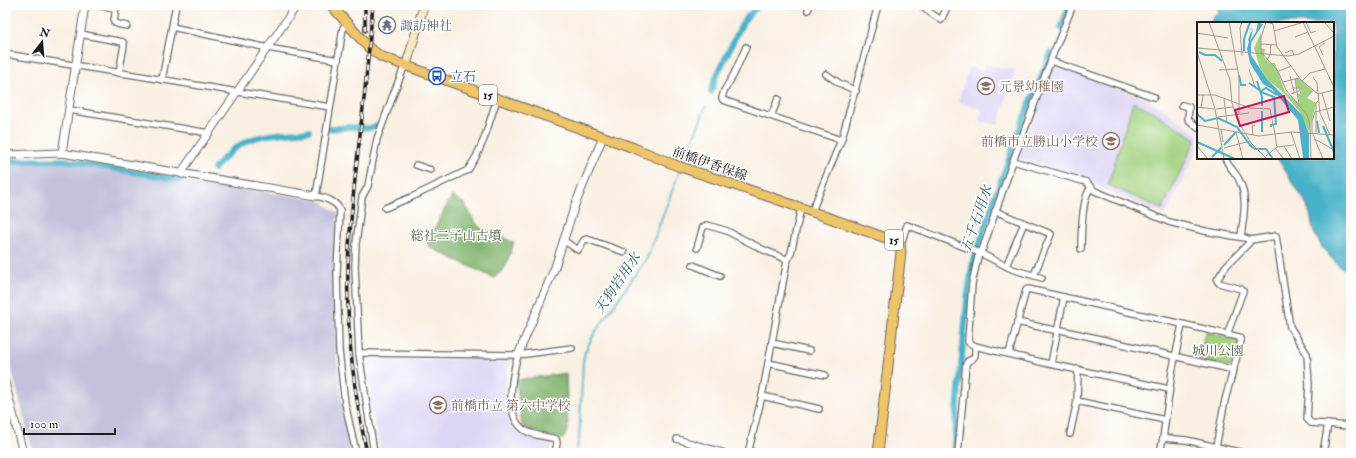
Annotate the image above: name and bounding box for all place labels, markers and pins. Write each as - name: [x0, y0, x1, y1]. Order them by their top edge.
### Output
- temple icon: 諏訪神社: [377, 15, 397, 35]
- place label: 諏訪神社: [400, 18, 452, 34]
- bus stop icon: 立石: [427, 66, 447, 86]
- place label: 立石: [450, 69, 476, 85]
- school or university icon: 元景幼稚園: [976, 76, 996, 96]
- place label: 元景幼稚園: [999, 79, 1064, 95]
- school or university icon: 前橋市立勝山小学校: [1101, 131, 1121, 151]
- place label: 前橋市立勝山小学校: [981, 134, 1098, 150]
- school or university icon: 前橋市立 第六中学校: [428, 395, 448, 415]
- place label: 前橋市立 第六中学校: [451, 398, 571, 414]

